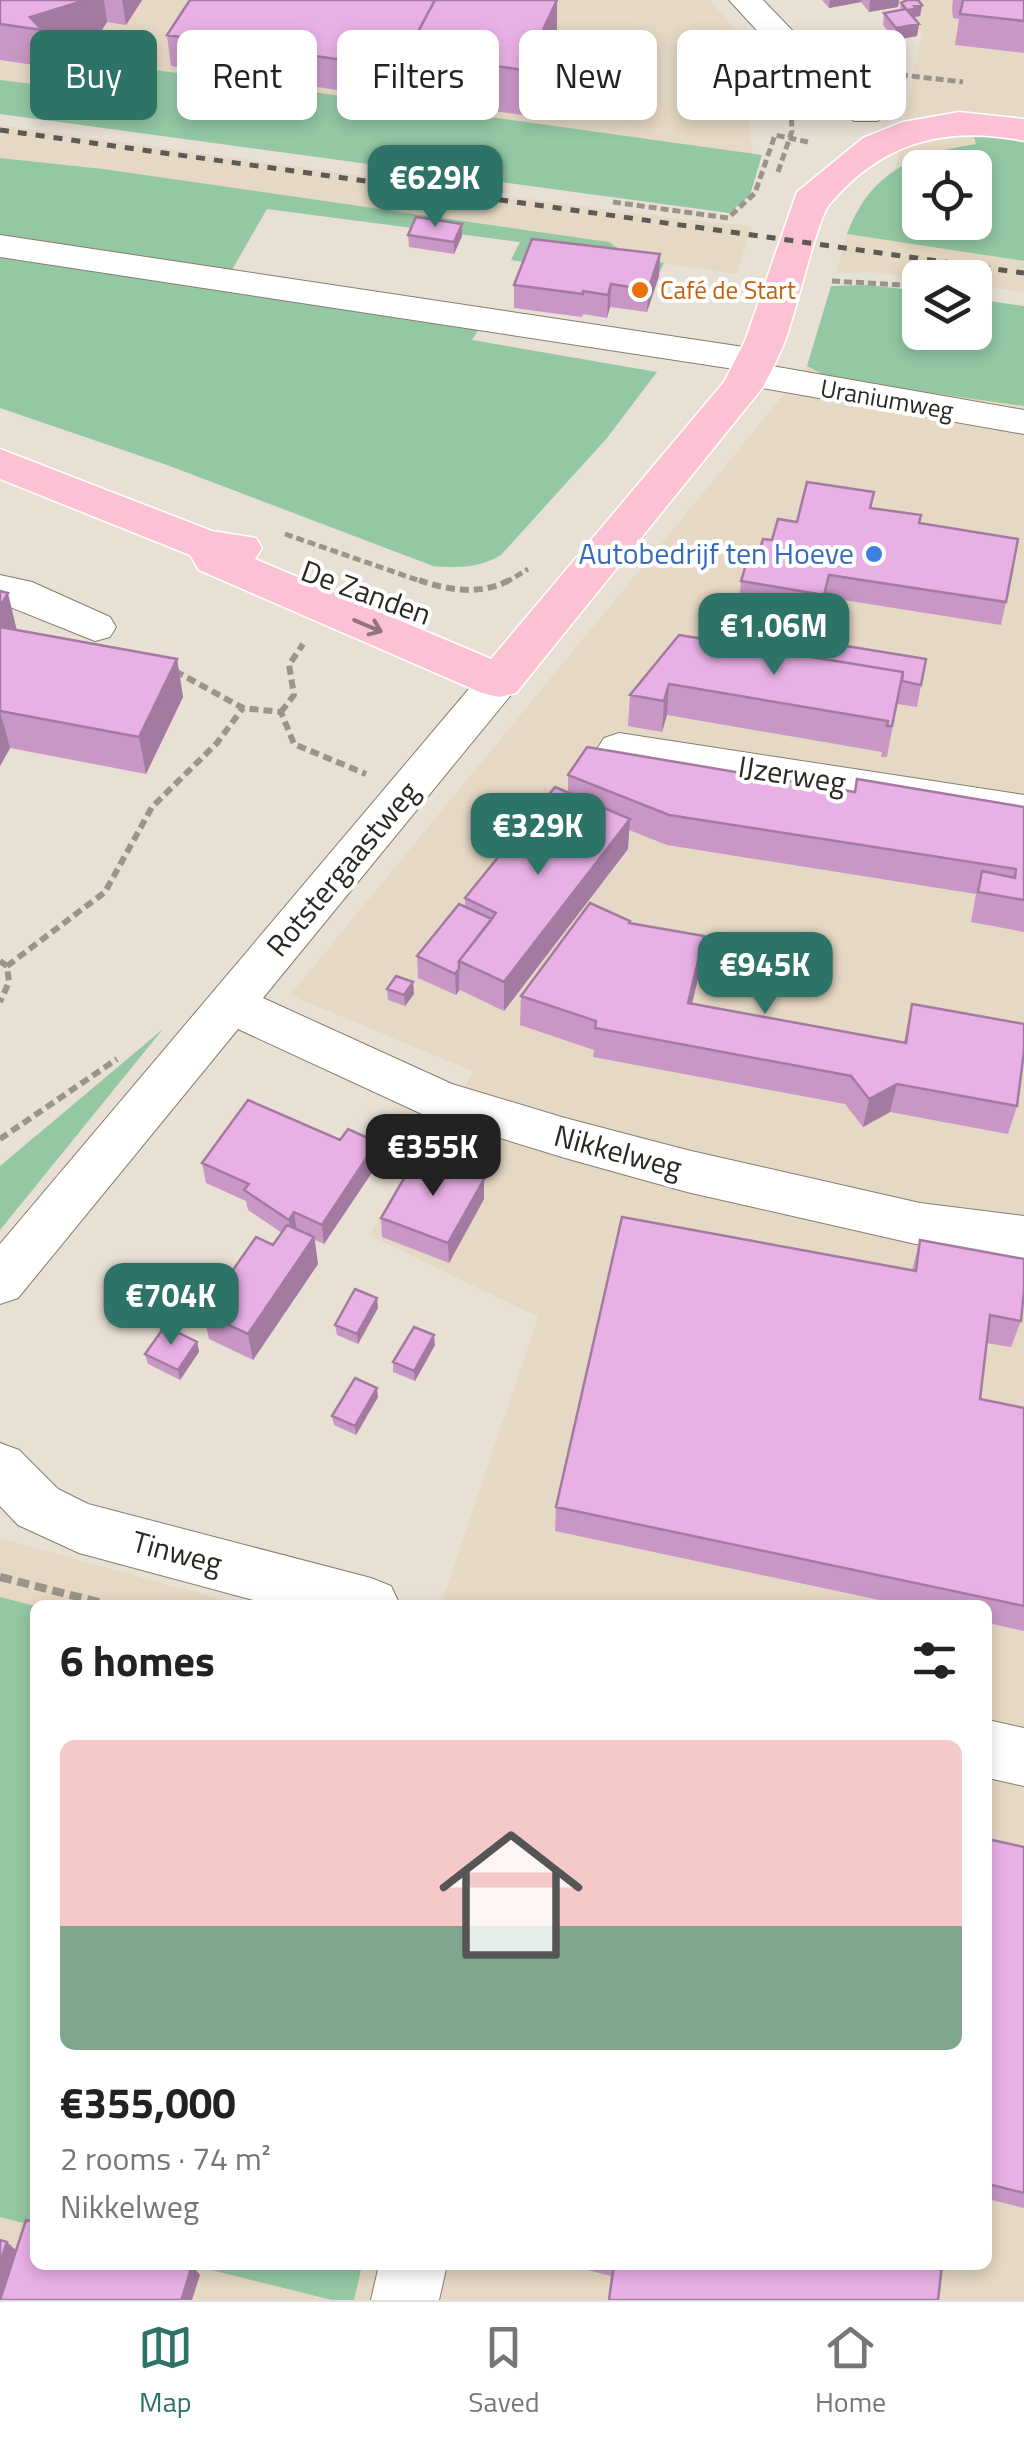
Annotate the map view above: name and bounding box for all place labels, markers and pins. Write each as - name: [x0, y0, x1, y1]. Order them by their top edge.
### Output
- pin: €629K: [365, 145, 505, 230]
- place label: Café de Start: [660, 271, 796, 309]
- marker: Café de Start: [629, 279, 651, 301]
- place label: Autobedrijf ten Hoeve: [578, 530, 854, 576]
- marker: Autobedrijf ten Hoeve: [863, 543, 885, 565]
- pin: €1.06M: [693, 593, 855, 678]
- pin: €329K: [468, 793, 608, 878]
- pin: €945K: [695, 932, 835, 1017]
- pin: €355K: [363, 1114, 503, 1199]
- pin: €704K: [101, 1263, 241, 1348]

